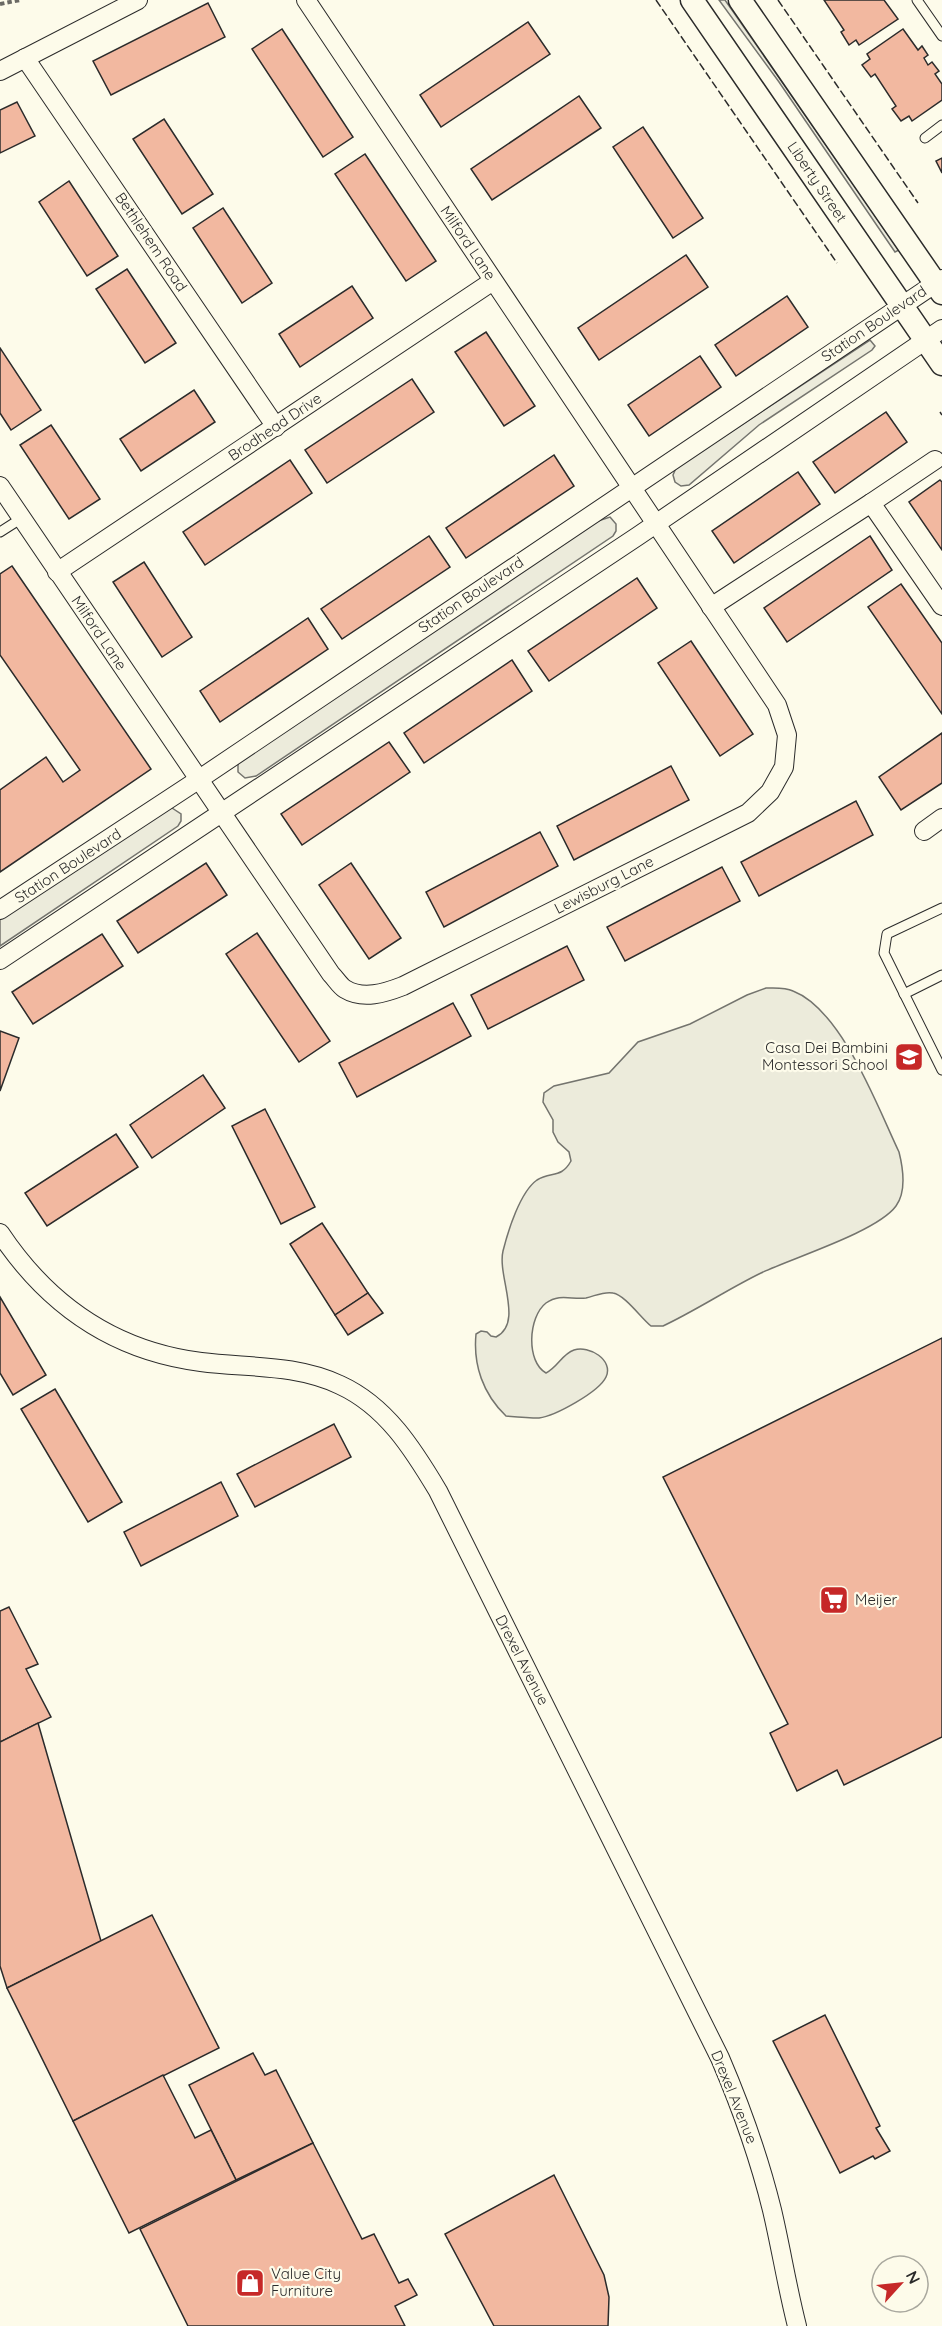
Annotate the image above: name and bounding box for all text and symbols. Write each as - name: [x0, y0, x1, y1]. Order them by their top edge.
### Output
- street label: Liberty Street: [783, 138, 851, 226]
- street label: Bethlehem Road: [111, 188, 192, 295]
- street label: Milford Lane: [437, 202, 500, 284]
- street label: Station Boulevard: [817, 281, 930, 366]
- street label: Brodhead Drive: [224, 388, 325, 465]
- street label: Station Boulevard: [414, 552, 527, 637]
- street label: Milford Lane: [68, 592, 131, 674]
- street label: Station Boulevard: [11, 824, 125, 907]
- street label: Lewisburg Lane: [551, 851, 657, 918]
- place label: Casa Dei Bambini Montessori School: [762, 1038, 888, 1074]
- school or university icon: Casa Dei Bambini Montessori School: [893, 1041, 925, 1073]
- supermarket icon: Meijer: [818, 1584, 850, 1616]
- place label: Meijer: [855, 1590, 898, 1609]
- street label: Drexel Avenue: [492, 1611, 553, 1708]
- street label: Drexel Avenue: [707, 2047, 762, 2146]
- north arrow: [870, 2254, 930, 2314]
- place label: Value City Furniture: [271, 2264, 341, 2300]
- shop icon: Value City Furniture: [234, 2267, 266, 2299]
- text: N: [902, 2267, 925, 2287]

